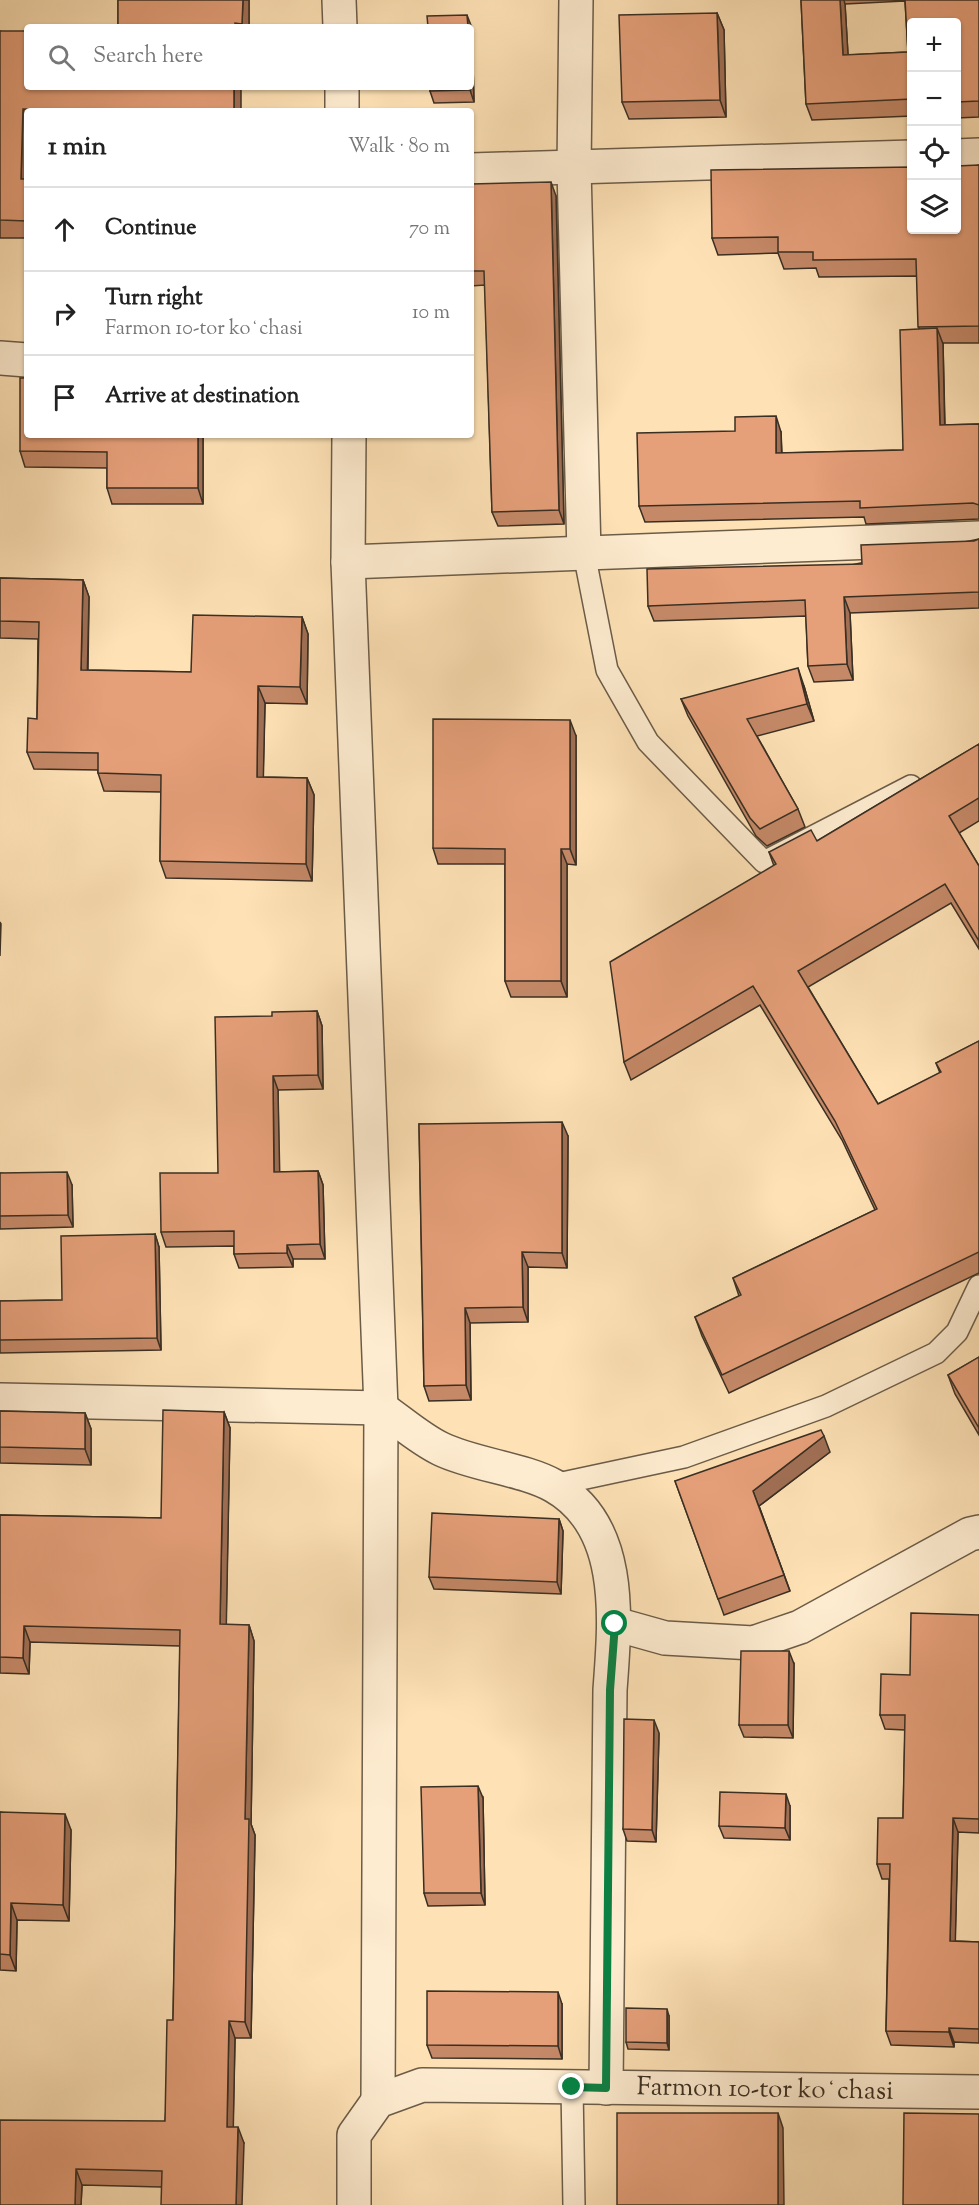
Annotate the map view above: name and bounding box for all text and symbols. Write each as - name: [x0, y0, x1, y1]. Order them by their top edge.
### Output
- map controls: [907, 18, 961, 234]
- button: +: [907, 18, 961, 72]
- search box: [24, 24, 474, 90]
- icon: search: [45, 41, 78, 74]
- text: Search here: [93, 41, 203, 73]
- button: −: [907, 72, 961, 126]
- button: locate: [907, 126, 961, 180]
- text: 1 min: [48, 129, 107, 166]
- text: Walk · 80 m: [348, 133, 450, 162]
- button: layers: [907, 180, 961, 234]
- icon: ahead: [48, 213, 81, 246]
- text: Continue: [105, 213, 196, 245]
- text: 70 m: [409, 215, 450, 244]
- text: Turn right: [105, 283, 202, 315]
- icon: right: [48, 297, 81, 330]
- text: 10 m: [412, 299, 450, 328]
- text: Farmon 10-tor koʻchasi: [105, 315, 303, 344]
- icon: arrive: [48, 381, 81, 414]
- text: Arrive at destination: [105, 381, 300, 413]
- route start: [601, 1610, 627, 1636]
- street label: Farmon 10-tor koʻchasi: [636, 2069, 894, 2111]
- route end: [558, 2073, 584, 2099]

